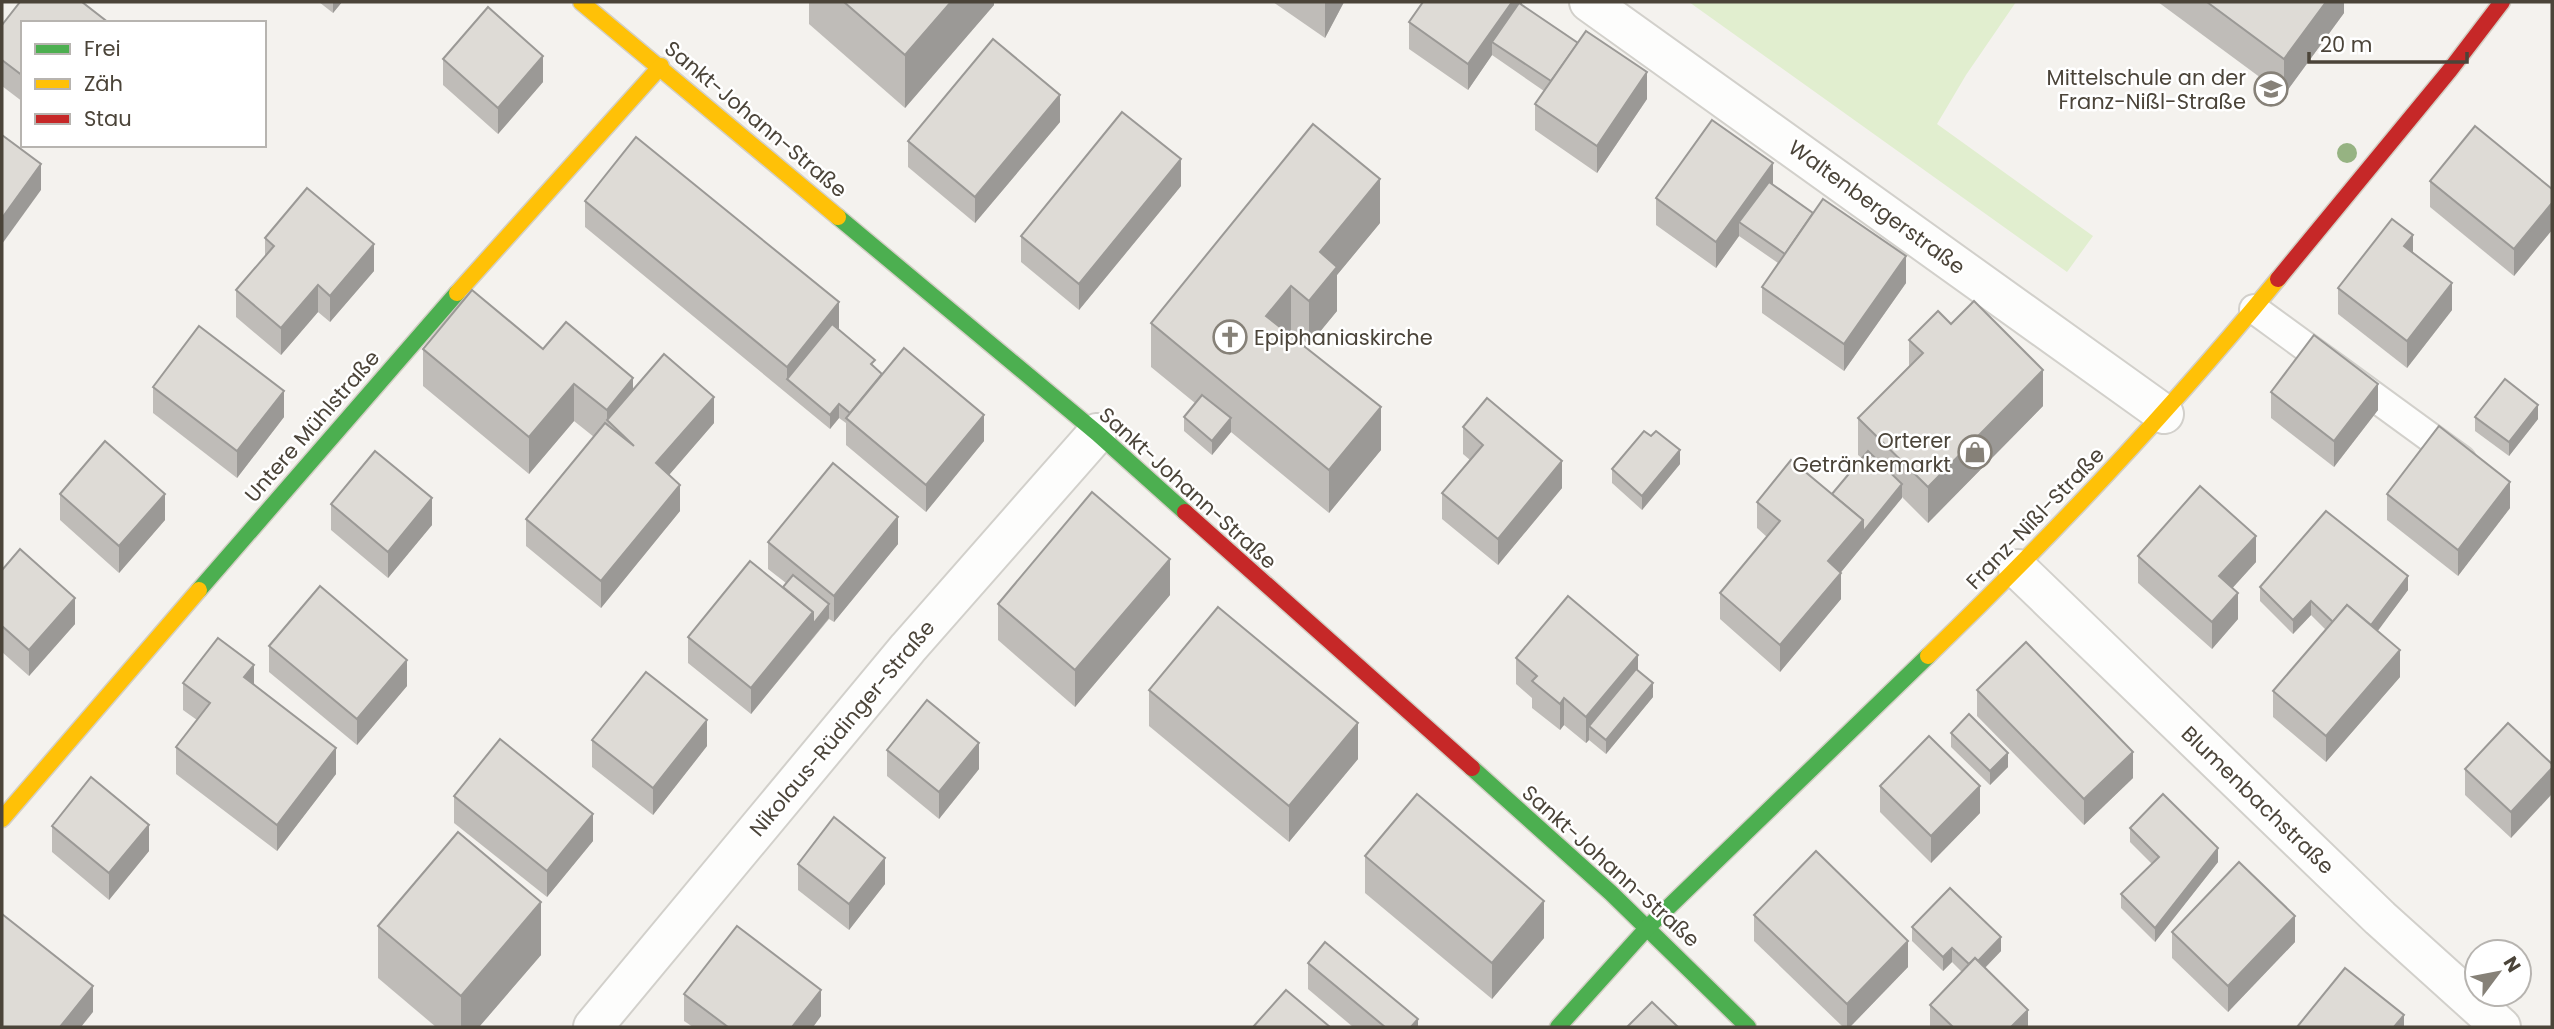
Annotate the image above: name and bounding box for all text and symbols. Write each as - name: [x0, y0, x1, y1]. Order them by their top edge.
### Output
- legend: [21, 21, 266, 147]
- scale bar: [2309, 21, 2466, 65]
- text: 20 m: [2320, 30, 2373, 59]
- text: Frei: [84, 34, 121, 63]
- street label: Sankt-Johann-Straße: [659, 34, 853, 204]
- place label: Mittelschule an der Franz-Nißl-Straße: [2047, 63, 2246, 116]
- text: Zäh: [84, 69, 123, 98]
- school or university icon: Mittelschule an der Franz-Nißl-Straße: [2252, 70, 2290, 108]
- text: Stau: [84, 104, 132, 133]
- street label: Waltenbergerstraße: [1783, 133, 1971, 281]
- church icon: Epiphaniaskirche: [1211, 318, 1249, 356]
- place label: Epiphaniaskirche: [1254, 323, 1433, 352]
- street label: Untere Mühlstraße: [238, 344, 386, 508]
- street label: Sankt-Johann-Straße: [1093, 400, 1283, 576]
- place label: Orterer Getränkemarkt: [1793, 426, 1951, 479]
- shop icon: Orterer Getränkemarkt: [1956, 433, 1994, 471]
- street label: Franz-Nißl-Straße: [1959, 441, 2111, 595]
- street label: Nikolaus-Rüdinger-Straße: [743, 614, 941, 842]
- street label: Blumenbachstraße: [2175, 719, 2341, 881]
- street label: Sankt-Johann-Straße: [1516, 778, 1706, 954]
- north arrow: [2463, 938, 2533, 1008]
- text: N: [2497, 951, 2527, 977]

